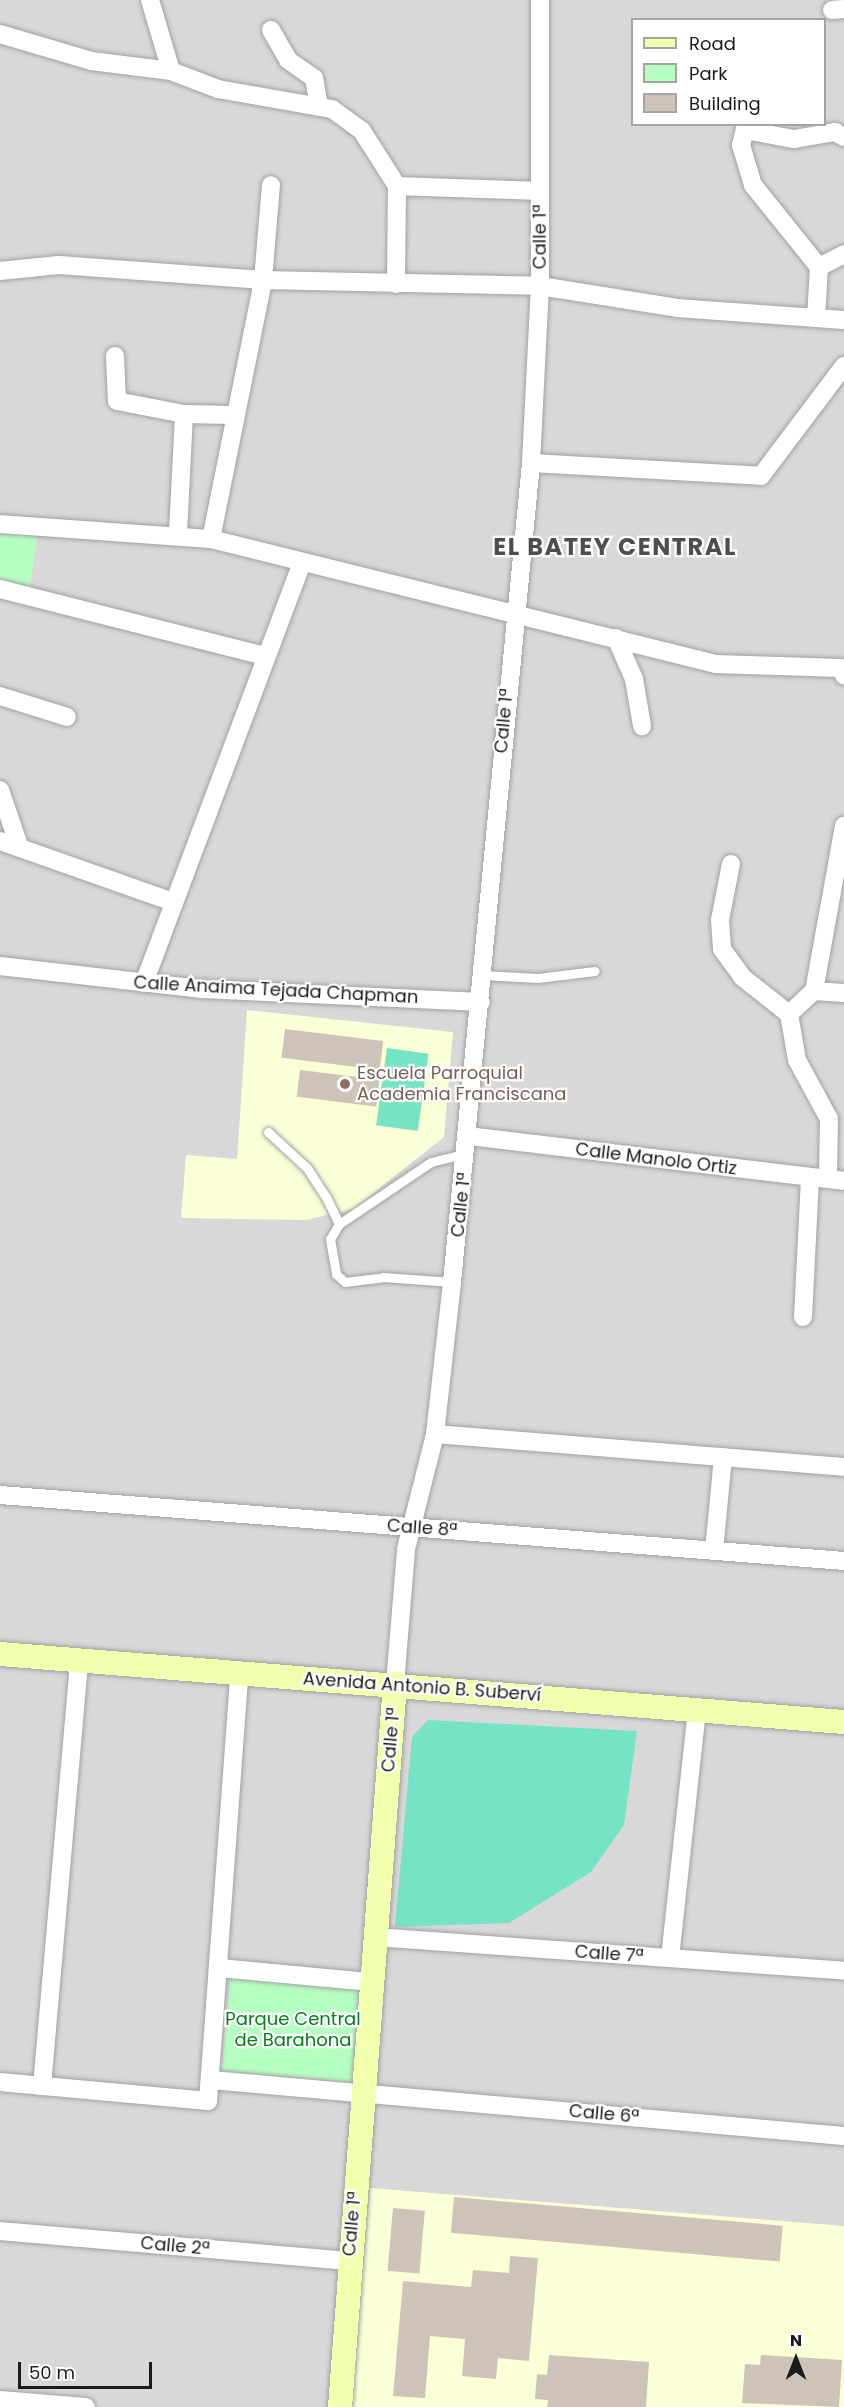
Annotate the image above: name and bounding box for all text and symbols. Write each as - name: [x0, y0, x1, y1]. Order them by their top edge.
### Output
- legend: [631, 18, 826, 126]
- text: Road: [689, 31, 736, 56]
- text: Park: [689, 61, 728, 86]
- text: Building: [689, 91, 761, 116]
- street label: Calle 1ª: [529, 205, 551, 269]
- district label: EL BATEY CENTRAL: [493, 533, 737, 561]
- street label: Calle 1ª: [490, 688, 518, 754]
- street label: Calle Anaima Tejada Chapman: [133, 972, 419, 1008]
- place label: Escuela Parroquial Academia Franciscana: [357, 1063, 567, 1106]
- marker: Escuela Parroquial Academia Franciscana: [338, 1077, 352, 1091]
- street label: Calle Manolo Ortiz: [574, 1138, 738, 1180]
- street label: Calle 1ª: [447, 1172, 475, 1238]
- street label: Calle 8ª: [386, 1515, 458, 1541]
- street label: Avenida Antonio B. Suberví: [302, 1668, 542, 1706]
- street label: Calle 1ª: [377, 1707, 405, 1773]
- street label: Calle 7ª: [574, 1941, 644, 1967]
- park label: Parque Central de Barahona: [225, 2009, 361, 2052]
- street label: Calle 6ª: [568, 2100, 640, 2128]
- street label: Calle 1ª: [338, 2191, 366, 2257]
- street label: Calle 2ª: [140, 2232, 210, 2260]
- north arrow: [766, 2329, 826, 2389]
- text: N: [790, 2329, 802, 2352]
- scale bar: [21, 2350, 154, 2388]
- text: 50 m: [29, 2360, 75, 2385]

